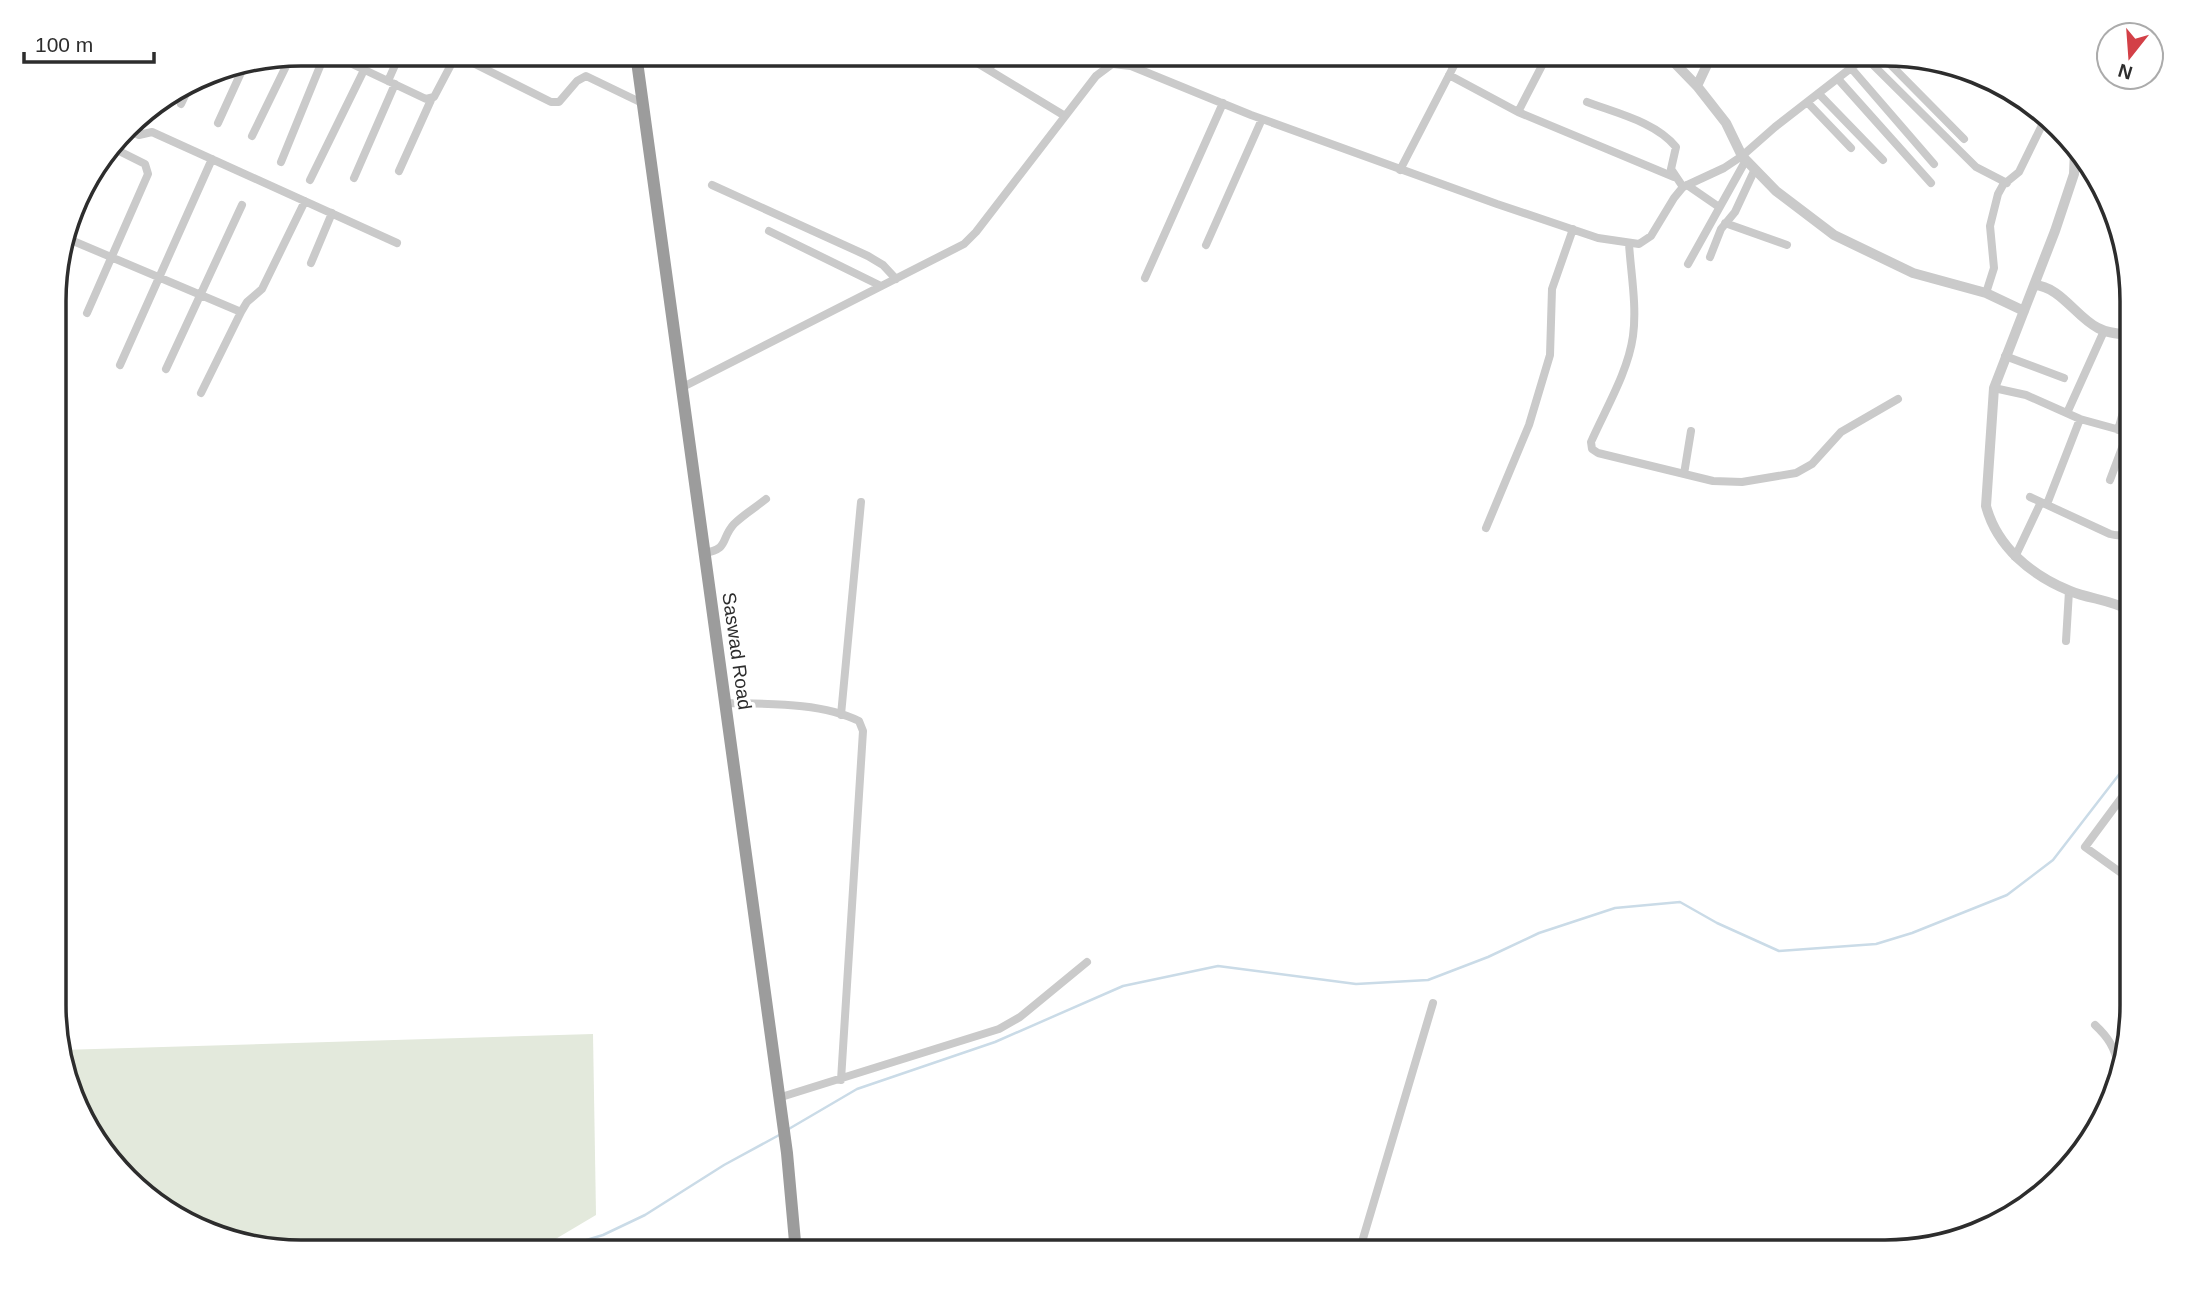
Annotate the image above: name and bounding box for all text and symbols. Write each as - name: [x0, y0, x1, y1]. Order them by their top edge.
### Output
- scale bar: [24, 21, 154, 65]
- north arrow: [2095, 21, 2165, 91]
- text: 100 m: [35, 33, 93, 56]
- text: N: [2116, 60, 2135, 84]
- street label: Saswad Road: [718, 591, 756, 711]

